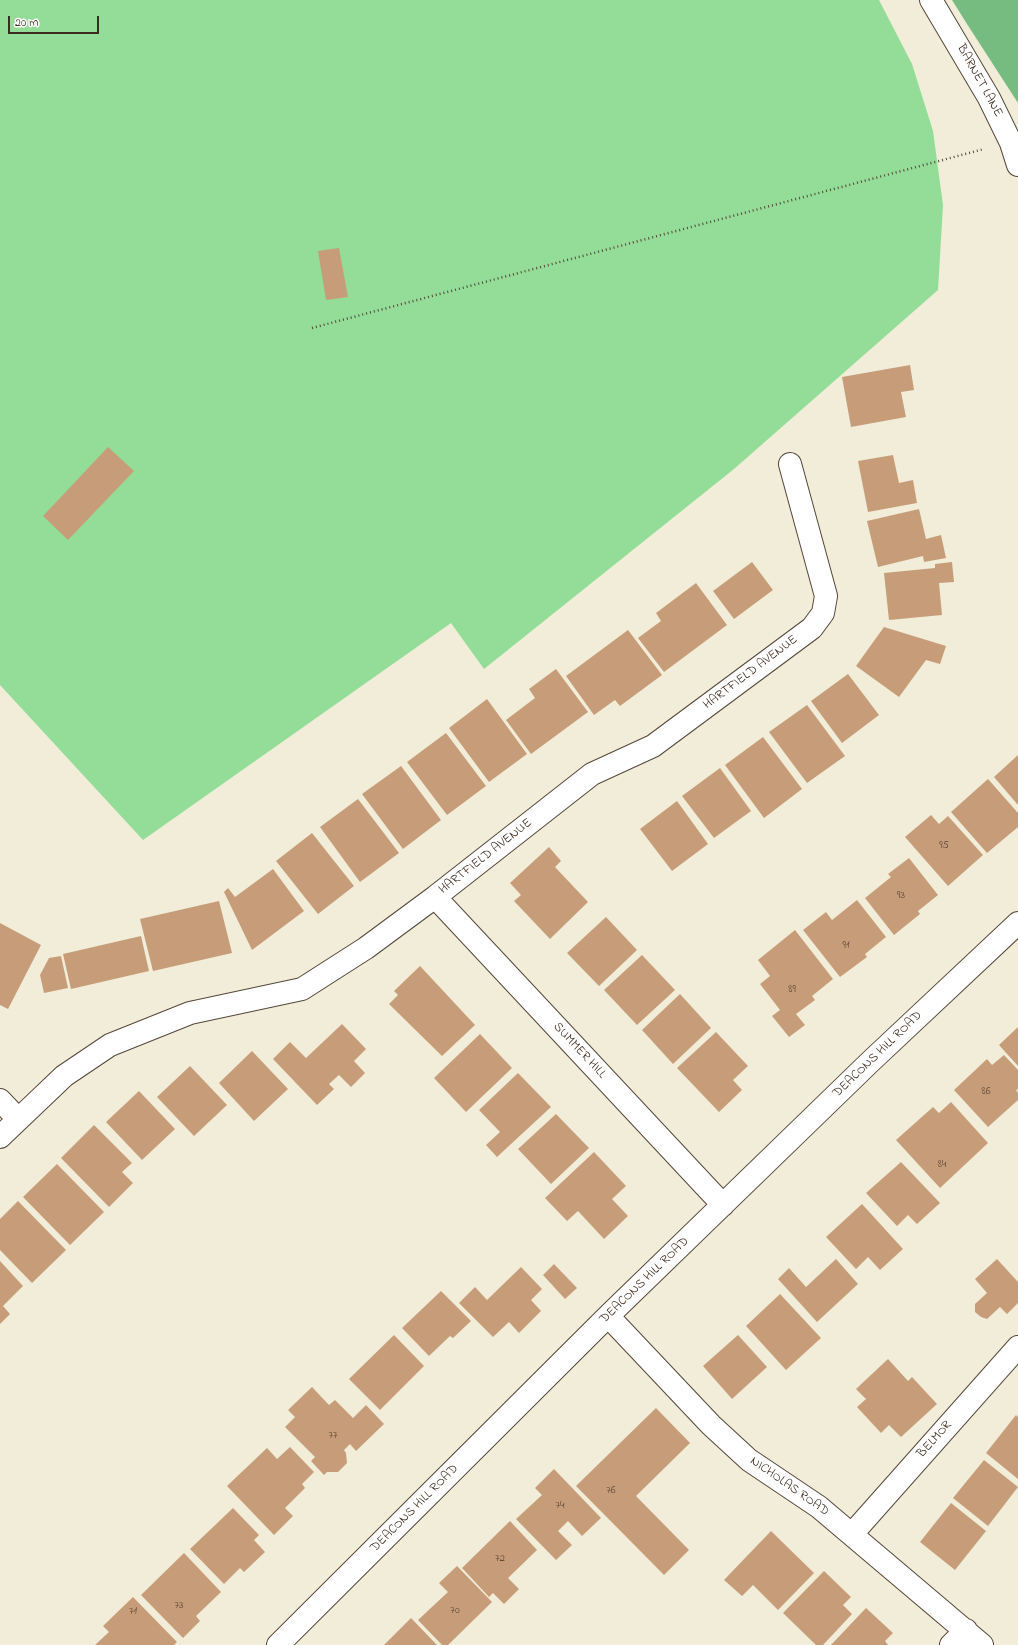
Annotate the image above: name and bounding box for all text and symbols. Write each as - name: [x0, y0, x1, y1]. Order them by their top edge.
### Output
- scale bar: [10, 8, 101, 34]
- text: 20 m: [15, 14, 38, 32]
- street label: BARNET LANE: [953, 42, 1005, 120]
- street label: HARTFIELD AVENUE: [701, 632, 801, 714]
- street label: HARTFIELD AVENUE: [436, 816, 536, 898]
- house number: 95: [939, 839, 949, 853]
- house number: 93: [897, 889, 905, 903]
- house number: 91: [843, 939, 849, 953]
- house number: 89: [788, 983, 796, 997]
- street label: DEACONS HILL ROAD: [830, 1008, 926, 1102]
- street label: SUMMER HILL: [549, 1020, 609, 1082]
- house number: 86: [982, 1085, 990, 1099]
- house number: 84: [938, 1158, 946, 1172]
- street label: DEACONS HILL ROAD: [597, 1234, 693, 1328]
- street label: BELMOR: [914, 1418, 956, 1462]
- house number: 77: [328, 1429, 338, 1443]
- street label: NICHOLAS ROAD: [746, 1454, 832, 1520]
- street label: DEACONS HILL ROAD: [368, 1462, 462, 1556]
- house number: 76: [606, 1484, 616, 1498]
- house number: 74: [555, 1499, 565, 1513]
- house number: 72: [495, 1552, 505, 1566]
- house number: 73: [174, 1599, 184, 1613]
- house number: 70: [450, 1604, 460, 1618]
- house number: 71: [129, 1605, 137, 1619]

